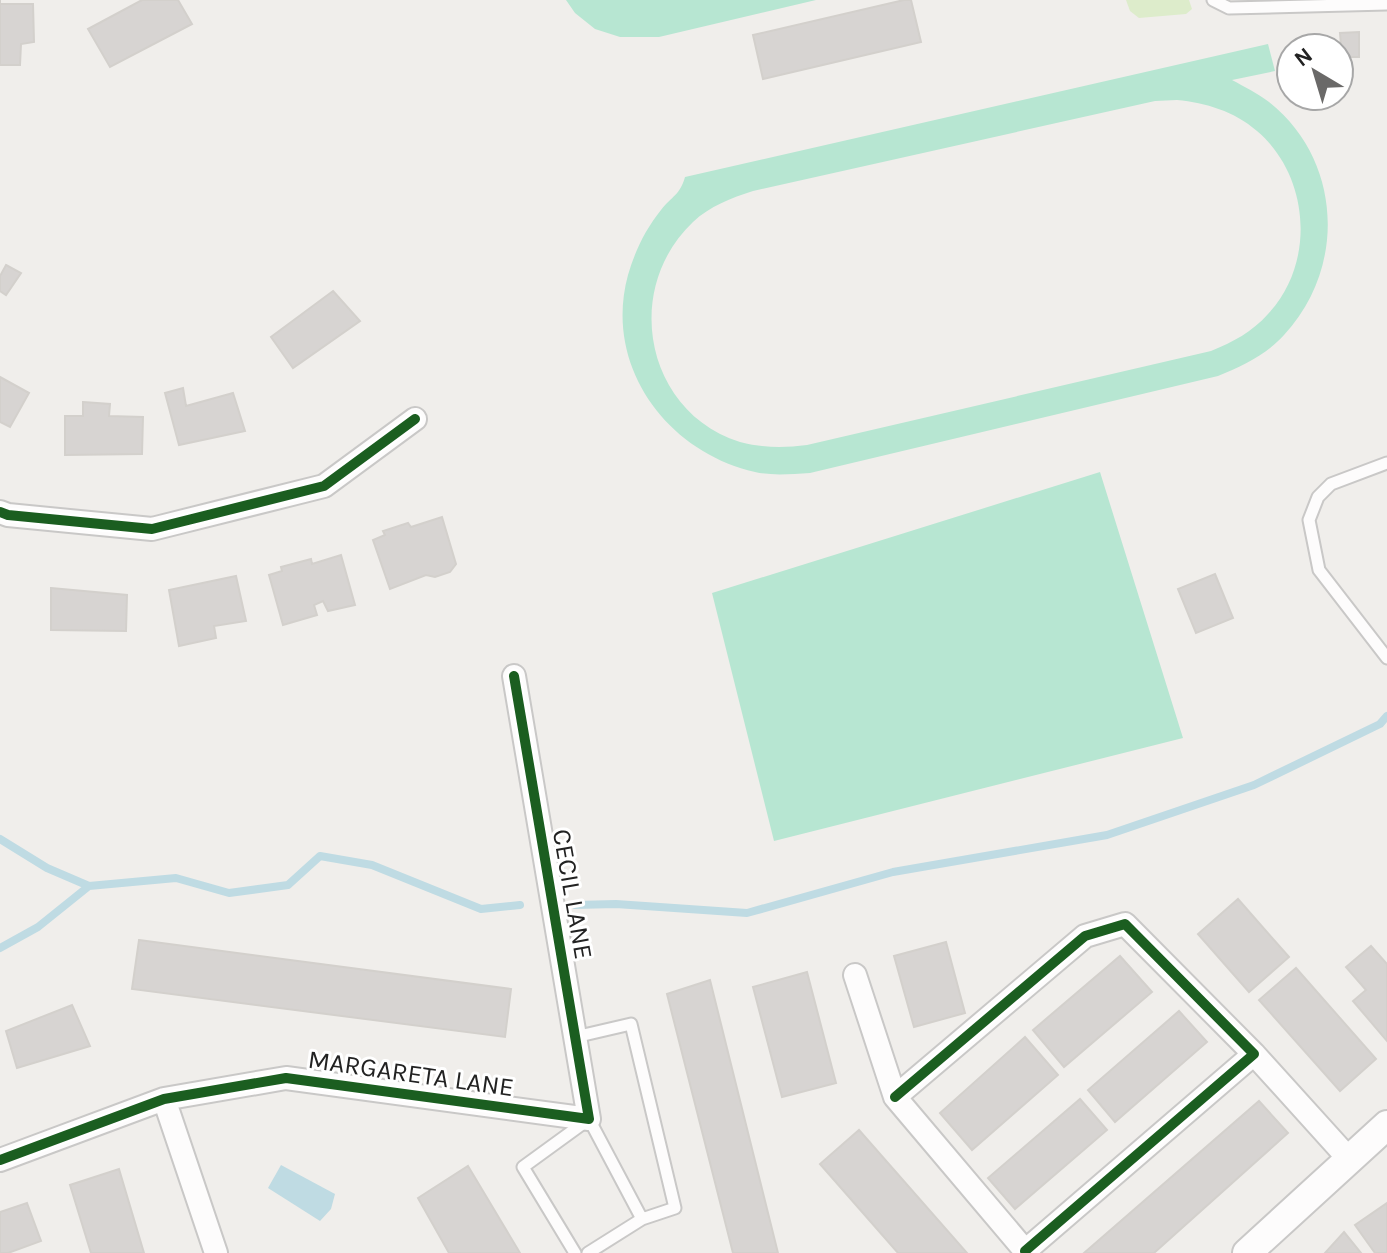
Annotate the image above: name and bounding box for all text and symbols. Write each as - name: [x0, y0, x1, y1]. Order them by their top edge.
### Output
- north arrow: [1275, 32, 1355, 112]
- text: N: [1289, 42, 1318, 72]
- street label: CECIL LANE: [546, 827, 599, 962]
- street label: MARGARETA LANE: [306, 1044, 516, 1103]

